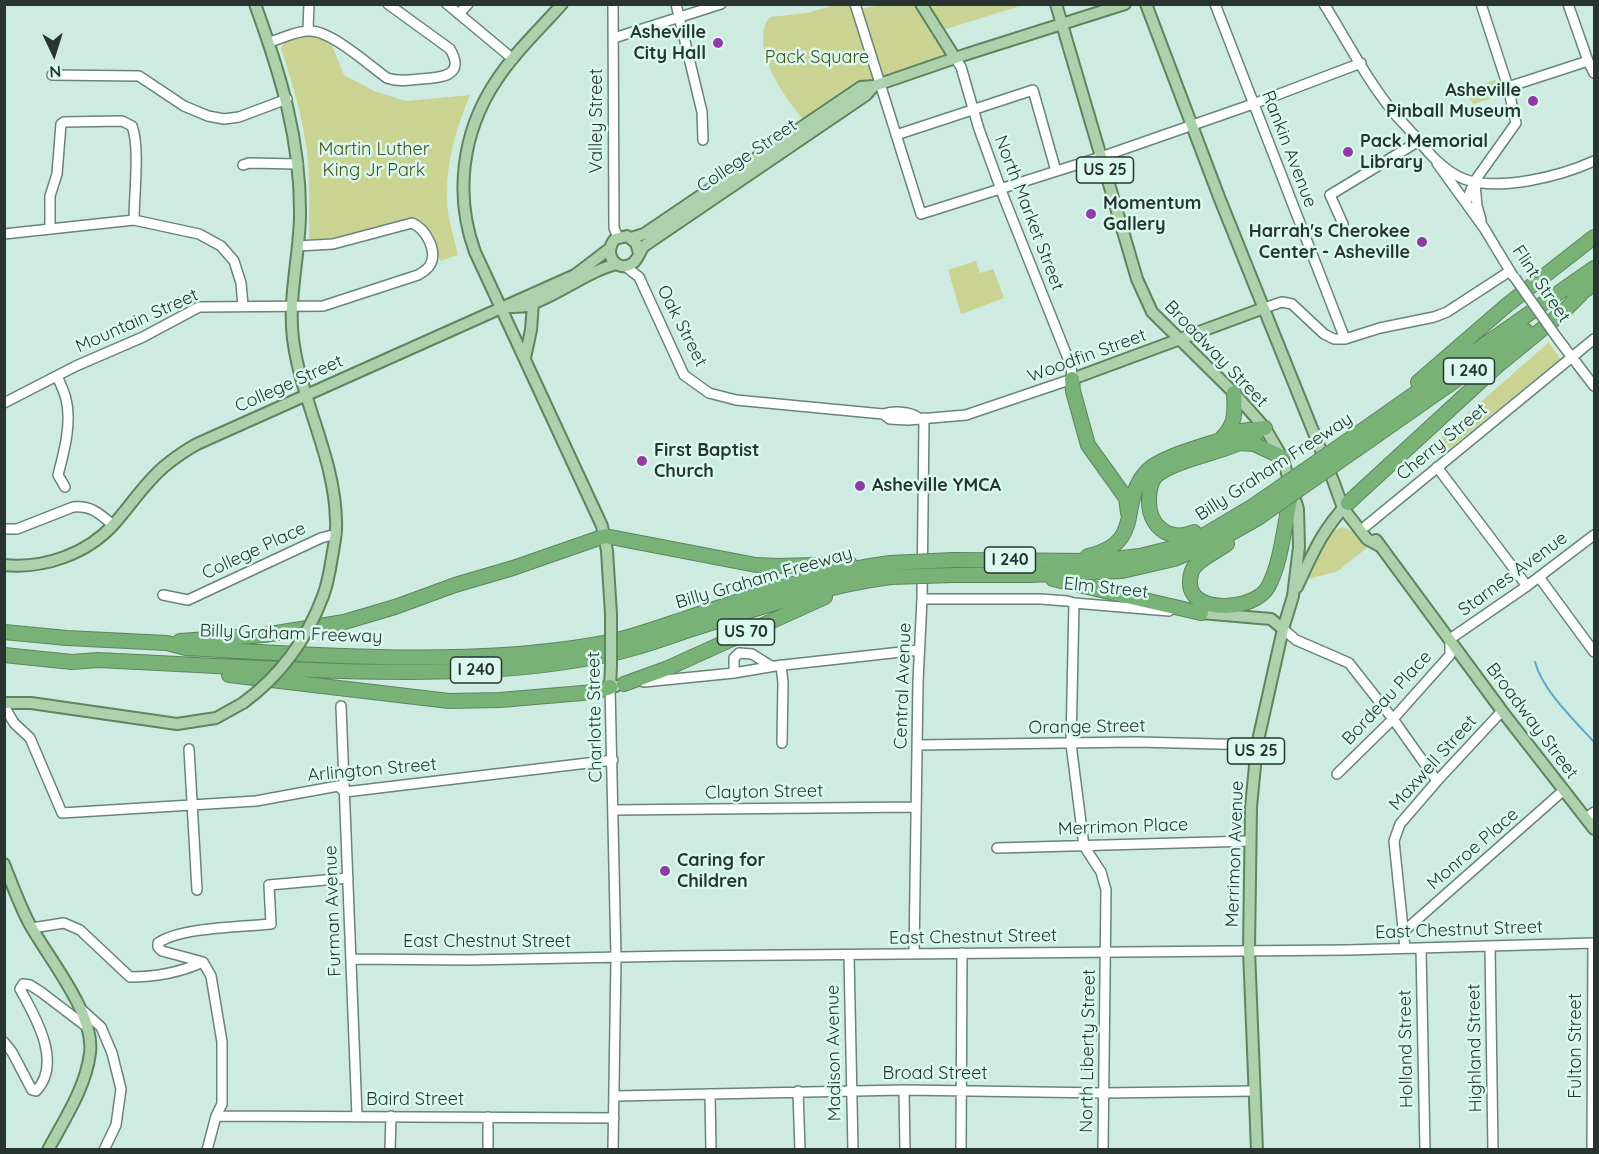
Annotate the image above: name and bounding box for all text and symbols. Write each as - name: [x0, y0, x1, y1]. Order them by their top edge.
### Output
- place label: Asheville City Hall: [630, 22, 706, 64]
- north arrow: [24, 24, 84, 84]
- marker: Asheville City Hall: [711, 36, 725, 50]
- park label: Pack Square: [765, 47, 869, 69]
- text: N: [49, 62, 62, 82]
- street label: Valley Street: [586, 68, 608, 174]
- place label: Asheville Pinball Museum: [1386, 80, 1521, 122]
- street label: Rankin Avenue: [1257, 87, 1321, 211]
- marker: Asheville Pinball Museum: [1526, 94, 1540, 108]
- street label: College Street: [693, 115, 801, 197]
- place label: Pack Memorial Library: [1360, 131, 1488, 174]
- street label: North Market Street: [989, 132, 1069, 294]
- park label: Martin Luther King Jr Park: [318, 139, 430, 182]
- marker: Pack Memorial Library: [1341, 145, 1355, 159]
- road number: US 25: [1076, 157, 1134, 183]
- place label: Momentum Gallery: [1103, 193, 1201, 236]
- marker: Momentum Gallery: [1084, 207, 1098, 221]
- place label: Harrah's Cherokee Center - Asheville: [1249, 221, 1410, 264]
- marker: Harrah's Cherokee Center - Asheville: [1415, 235, 1429, 249]
- street label: Flint Street: [1507, 241, 1575, 327]
- street label: Oak Street: [652, 282, 712, 370]
- street label: Mountain Street: [72, 284, 202, 358]
- street label: Broadway Street: [1160, 296, 1272, 412]
- street label: Woodfin Street: [1025, 325, 1149, 387]
- street label: College Street: [232, 351, 346, 417]
- road number: I 240: [1444, 358, 1494, 384]
- street label: Cherry Street: [1392, 399, 1492, 485]
- street label: Billy Graham Freeway: [1191, 408, 1357, 526]
- place label: First Baptist Church: [654, 440, 759, 482]
- marker: First Baptist Church: [635, 454, 649, 468]
- place label: Asheville YMCA: [872, 475, 1001, 497]
- marker: Asheville YMCA: [853, 479, 867, 493]
- street label: College Place: [199, 518, 309, 584]
- street label: Starnes Avenue: [1454, 527, 1572, 621]
- street label: Billy Graham Freeway: [673, 542, 855, 614]
- road number: I 240: [984, 547, 1036, 573]
- street label: Elm Street: [1063, 573, 1149, 603]
- road number: US 70: [718, 619, 774, 645]
- street label: Billy Graham Freeway: [199, 620, 383, 648]
- street label: Central Avenue: [890, 622, 916, 750]
- street label: Bordeau Place: [1338, 646, 1436, 750]
- street label: Charlotte Street: [583, 651, 607, 783]
- road number: I 240: [450, 657, 502, 683]
- street label: Broadway Street: [1481, 659, 1583, 783]
- street label: Maxwell Street: [1385, 711, 1481, 815]
- street label: Orange Street: [1028, 715, 1146, 739]
- road number: US 25: [1228, 738, 1284, 764]
- street label: Arlington Street: [307, 754, 437, 786]
- street label: Clayton Street: [705, 780, 823, 804]
- street label: Merrimon Avenue: [1222, 780, 1248, 928]
- street label: Monroe Place: [1423, 803, 1523, 895]
- street label: Merrimon Place: [1057, 814, 1189, 840]
- street label: Furman Avenue: [320, 845, 346, 977]
- place label: Caring for Children: [677, 850, 765, 892]
- marker: Caring for Children: [658, 864, 672, 878]
- street label: East Chestnut Street: [1375, 916, 1543, 944]
- street label: East Chestnut Street: [889, 925, 1057, 949]
- street label: East Chestnut Street: [403, 931, 571, 953]
- street label: North Liberty Street: [1076, 969, 1100, 1133]
- street label: Highland Street: [1463, 983, 1487, 1113]
- street label: Madison Avenue: [822, 984, 846, 1122]
- street label: Holland Street: [1394, 990, 1418, 1108]
- street label: Fulton Street: [1565, 993, 1587, 1099]
- street label: Broad Street: [882, 1063, 988, 1085]
- street label: Baird Street: [366, 1089, 464, 1111]

